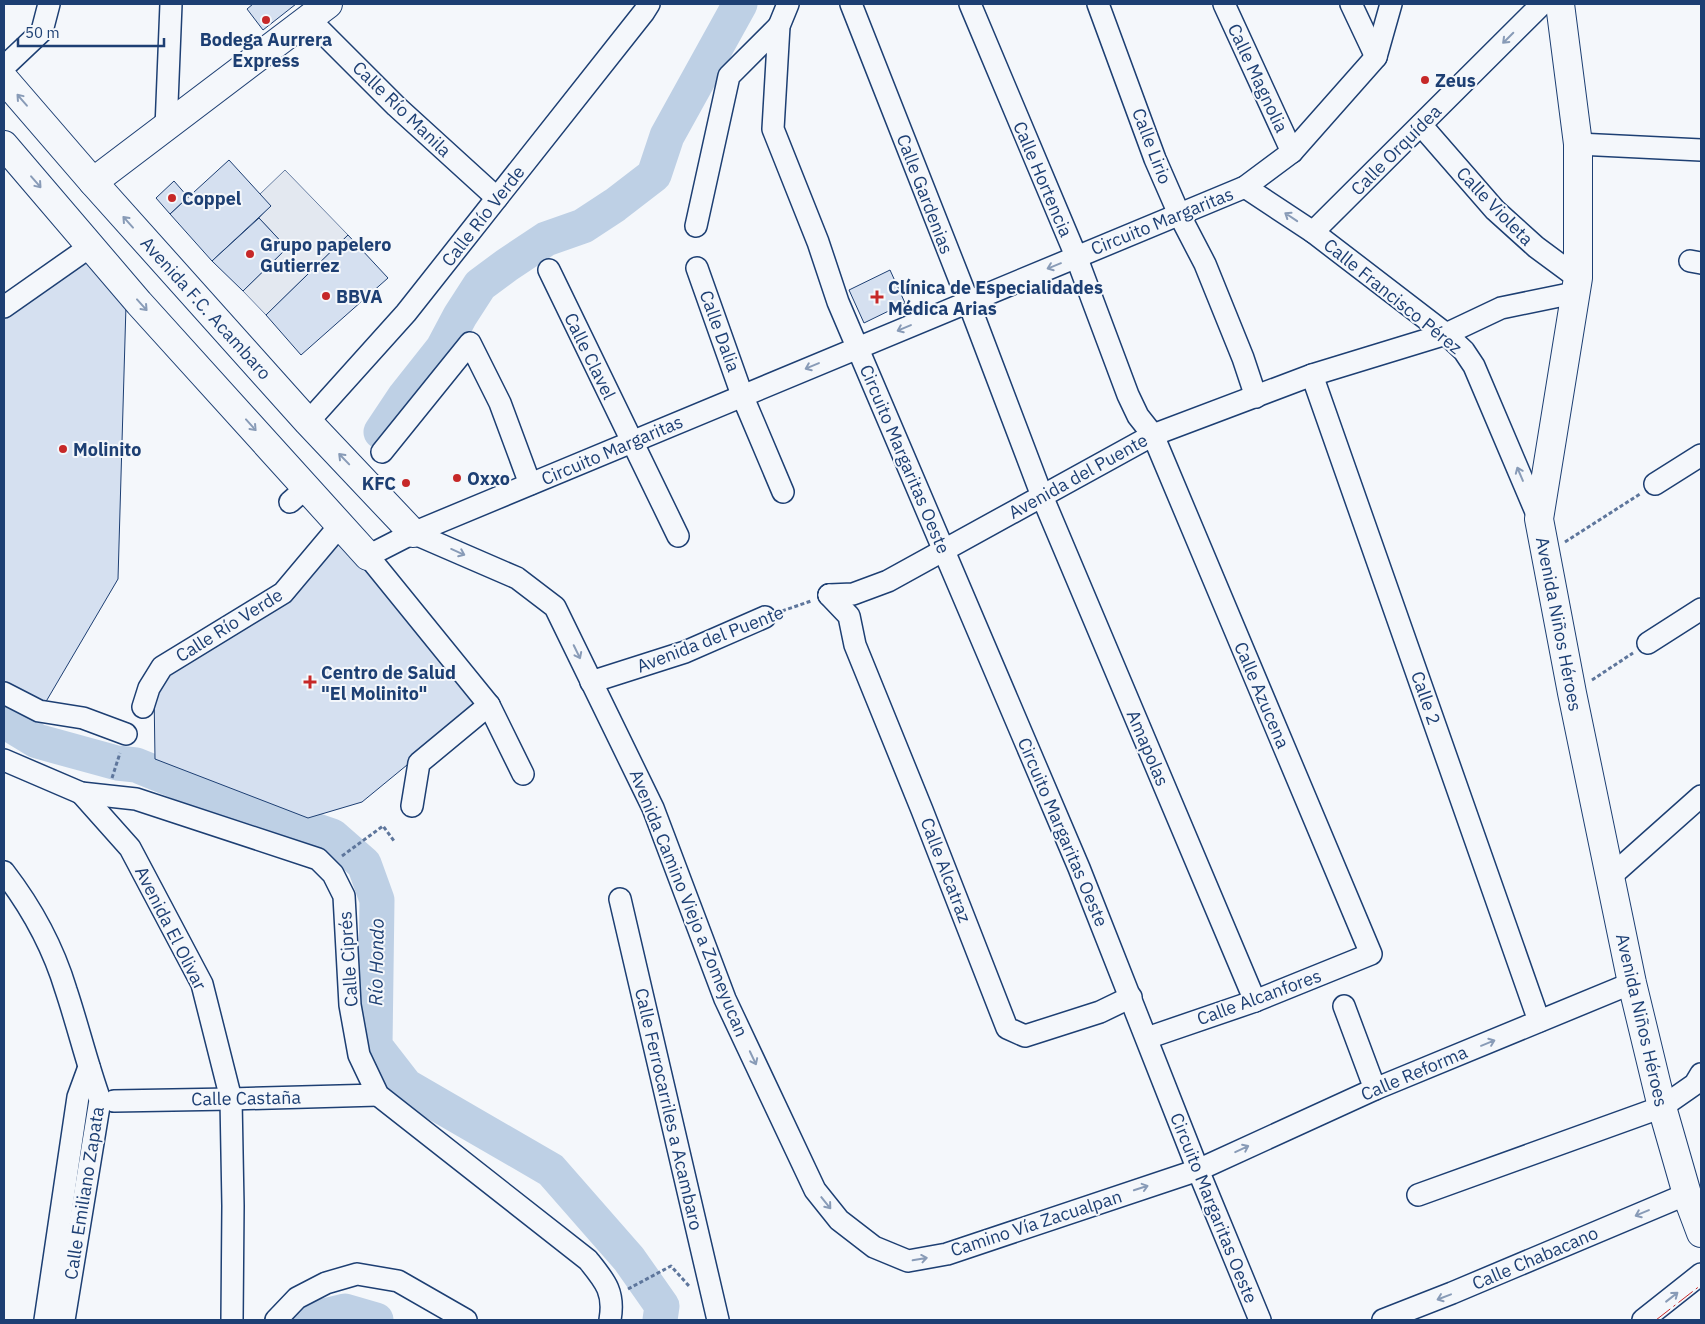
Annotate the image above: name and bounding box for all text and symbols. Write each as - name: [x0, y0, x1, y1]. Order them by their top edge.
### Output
- marker: Bodega Aurrera Express: [260, 14, 272, 26]
- scale bar: [18, 15, 164, 47]
- street label: Calle Magnolia: [1223, 20, 1293, 137]
- text: 50 m: [25, 23, 60, 42]
- place label: Bodega Aurrera Express: [200, 28, 332, 72]
- one-way arrow: [1502, 32, 1514, 44]
- street label: Calle Río Manila: [348, 56, 456, 162]
- place label: Zeus: [1435, 69, 1476, 92]
- marker: Zeus: [1419, 74, 1431, 86]
- one-way arrow: [16, 94, 27, 107]
- street label: Calle Orquídea: [1346, 100, 1446, 200]
- street label: Calle Lirio: [1127, 105, 1177, 187]
- street label: Calle Hortencia: [1008, 118, 1078, 241]
- street label: Calle Gardenias: [892, 131, 958, 257]
- street label: Calle Río Verde: [436, 161, 530, 271]
- street label: Calle Violeta: [1452, 162, 1539, 251]
- one-way arrow: [30, 175, 41, 188]
- street label: Circuito Margaritas: [1087, 182, 1237, 260]
- place label: Coppel: [182, 187, 242, 210]
- marker: Coppel: [166, 192, 178, 204]
- one-way arrow: [1284, 212, 1298, 222]
- one-way arrow: [123, 216, 134, 229]
- street label: Avenida F.C. Acambaro: [136, 232, 276, 384]
- place label: Grupo papelero Gutierrez: [260, 233, 391, 277]
- street label: Calle Francisco Pérez: [1319, 233, 1467, 359]
- marker: Grupo papelero Gutierrez: [244, 248, 256, 260]
- one-way arrow: [1047, 261, 1062, 271]
- place label: Clínica de Especialidades Médica Arias: [888, 276, 1103, 320]
- place label: BBVA: [336, 285, 383, 308]
- street label: Calle Dalia: [695, 287, 746, 375]
- marker: BBVA: [320, 290, 332, 302]
- marker: Clínica de Especialidades Médica Arias: [870, 290, 884, 304]
- one-way arrow: [136, 298, 147, 311]
- street label: Calle Clavel: [559, 309, 621, 403]
- one-way arrow: [897, 323, 912, 333]
- street label: Circuito Margaritas Oeste: [855, 361, 955, 557]
- one-way arrow: [805, 362, 820, 371]
- street label: Circuito Margaritas: [538, 410, 686, 490]
- one-way arrow: [245, 419, 257, 432]
- street label: Avenida del Puente: [1004, 428, 1152, 524]
- place label: Molinito: [73, 438, 141, 461]
- marker: Molinito: [57, 443, 69, 455]
- one-way arrow: [338, 453, 350, 465]
- place label: Oxxo: [467, 467, 510, 490]
- one-way arrow: [1515, 467, 1525, 482]
- place label: KFC: [362, 472, 396, 495]
- marker: Oxxo: [451, 472, 463, 484]
- marker: KFC: [400, 477, 412, 489]
- street label: Avenida Niños Héroes: [1531, 535, 1587, 713]
- one-way arrow: [450, 548, 465, 558]
- street label: Calle Río Verde: [171, 583, 287, 667]
- street label: Avenida del Puente: [633, 600, 787, 678]
- street label: Calle Azucena: [1229, 638, 1295, 752]
- one-way arrow: [573, 644, 582, 659]
- place label: Centro de Salud "El Molinito": [321, 661, 456, 705]
- street label: Calle 2: [1406, 668, 1446, 728]
- marker: Centro de Salud "El Molinito": [303, 675, 317, 689]
- street label: Amapolas: [1122, 706, 1174, 790]
- street label: Circuito Margaritas Oeste: [1013, 734, 1113, 930]
- street label: Avenida Camino Viejo a Zomeyucan: [625, 766, 753, 1040]
- street label: Calle Alcatraz: [915, 814, 977, 926]
- street label: Avenida El Olivar: [130, 862, 212, 994]
- street label: Calle Ciprés: [333, 910, 363, 1008]
- water label: Río Hondo: [363, 918, 389, 1006]
- street label: Avenida Niños Héroes: [1611, 931, 1673, 1109]
- street label: Calle Alcanfores: [1194, 964, 1324, 1030]
- street label: Calle Ferrocarriles a Acambaro: [630, 986, 708, 1232]
- one-way arrow: [1480, 1037, 1495, 1046]
- street label: Calle Reforma: [1357, 1040, 1471, 1106]
- one-way arrow: [749, 1050, 758, 1065]
- street label: Calle Castaña: [191, 1086, 301, 1110]
- street label: Calle Emiliano Zapata: [59, 1104, 109, 1281]
- street label: Circuito Margaritas Oeste: [1165, 1109, 1263, 1307]
- one-way arrow: [1234, 1144, 1249, 1154]
- one-way arrow: [1133, 1183, 1149, 1193]
- street label: Camino Vía Zacualpan: [947, 1184, 1125, 1262]
- one-way arrow: [820, 1196, 831, 1209]
- one-way arrow: [1635, 1209, 1650, 1219]
- street label: Calle Chabacano: [1469, 1221, 1601, 1295]
- one-way arrow: [912, 1253, 928, 1263]
- one-way arrow: [1437, 1292, 1452, 1302]
- one-way arrow: [1665, 1292, 1678, 1303]

